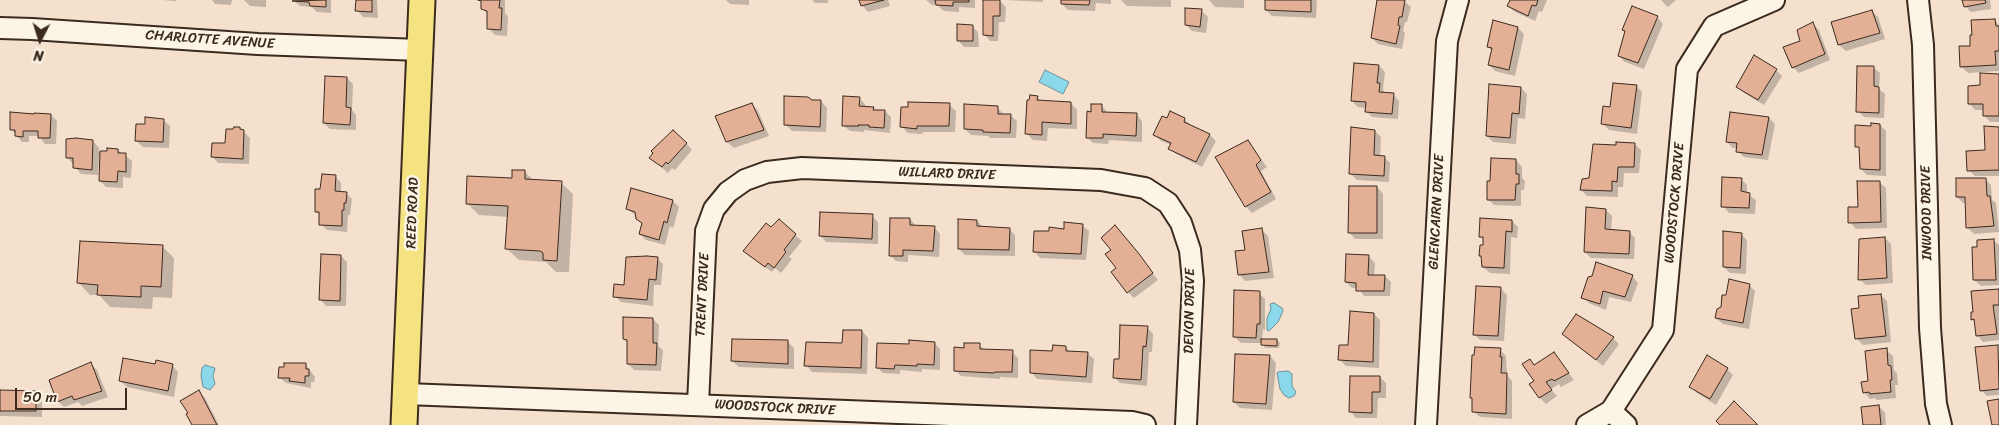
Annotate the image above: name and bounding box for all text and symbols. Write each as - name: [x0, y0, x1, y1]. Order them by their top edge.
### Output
- north arrow: [15, 15, 65, 65]
- street label: CHARLOTTE AVENUE: [145, 27, 275, 53]
- text: N: [33, 43, 45, 68]
- street label: WOODSTOCK DRIVE: [1661, 142, 1689, 264]
- street label: GLENCAIRN DRIVE: [1426, 154, 1448, 270]
- street label: WILLARD DRIVE: [898, 164, 996, 184]
- street label: INWOOD DRIVE: [1918, 165, 1936, 261]
- street label: REED ROAD: [403, 177, 423, 249]
- street label: TRENT DRIVE: [692, 253, 714, 337]
- street label: DEVON DRIVE: [1181, 268, 1199, 354]
- scale bar: [18, 378, 130, 410]
- text: 50 m: [23, 384, 57, 410]
- street label: WOODSTOCK DRIVE: [714, 396, 836, 420]

